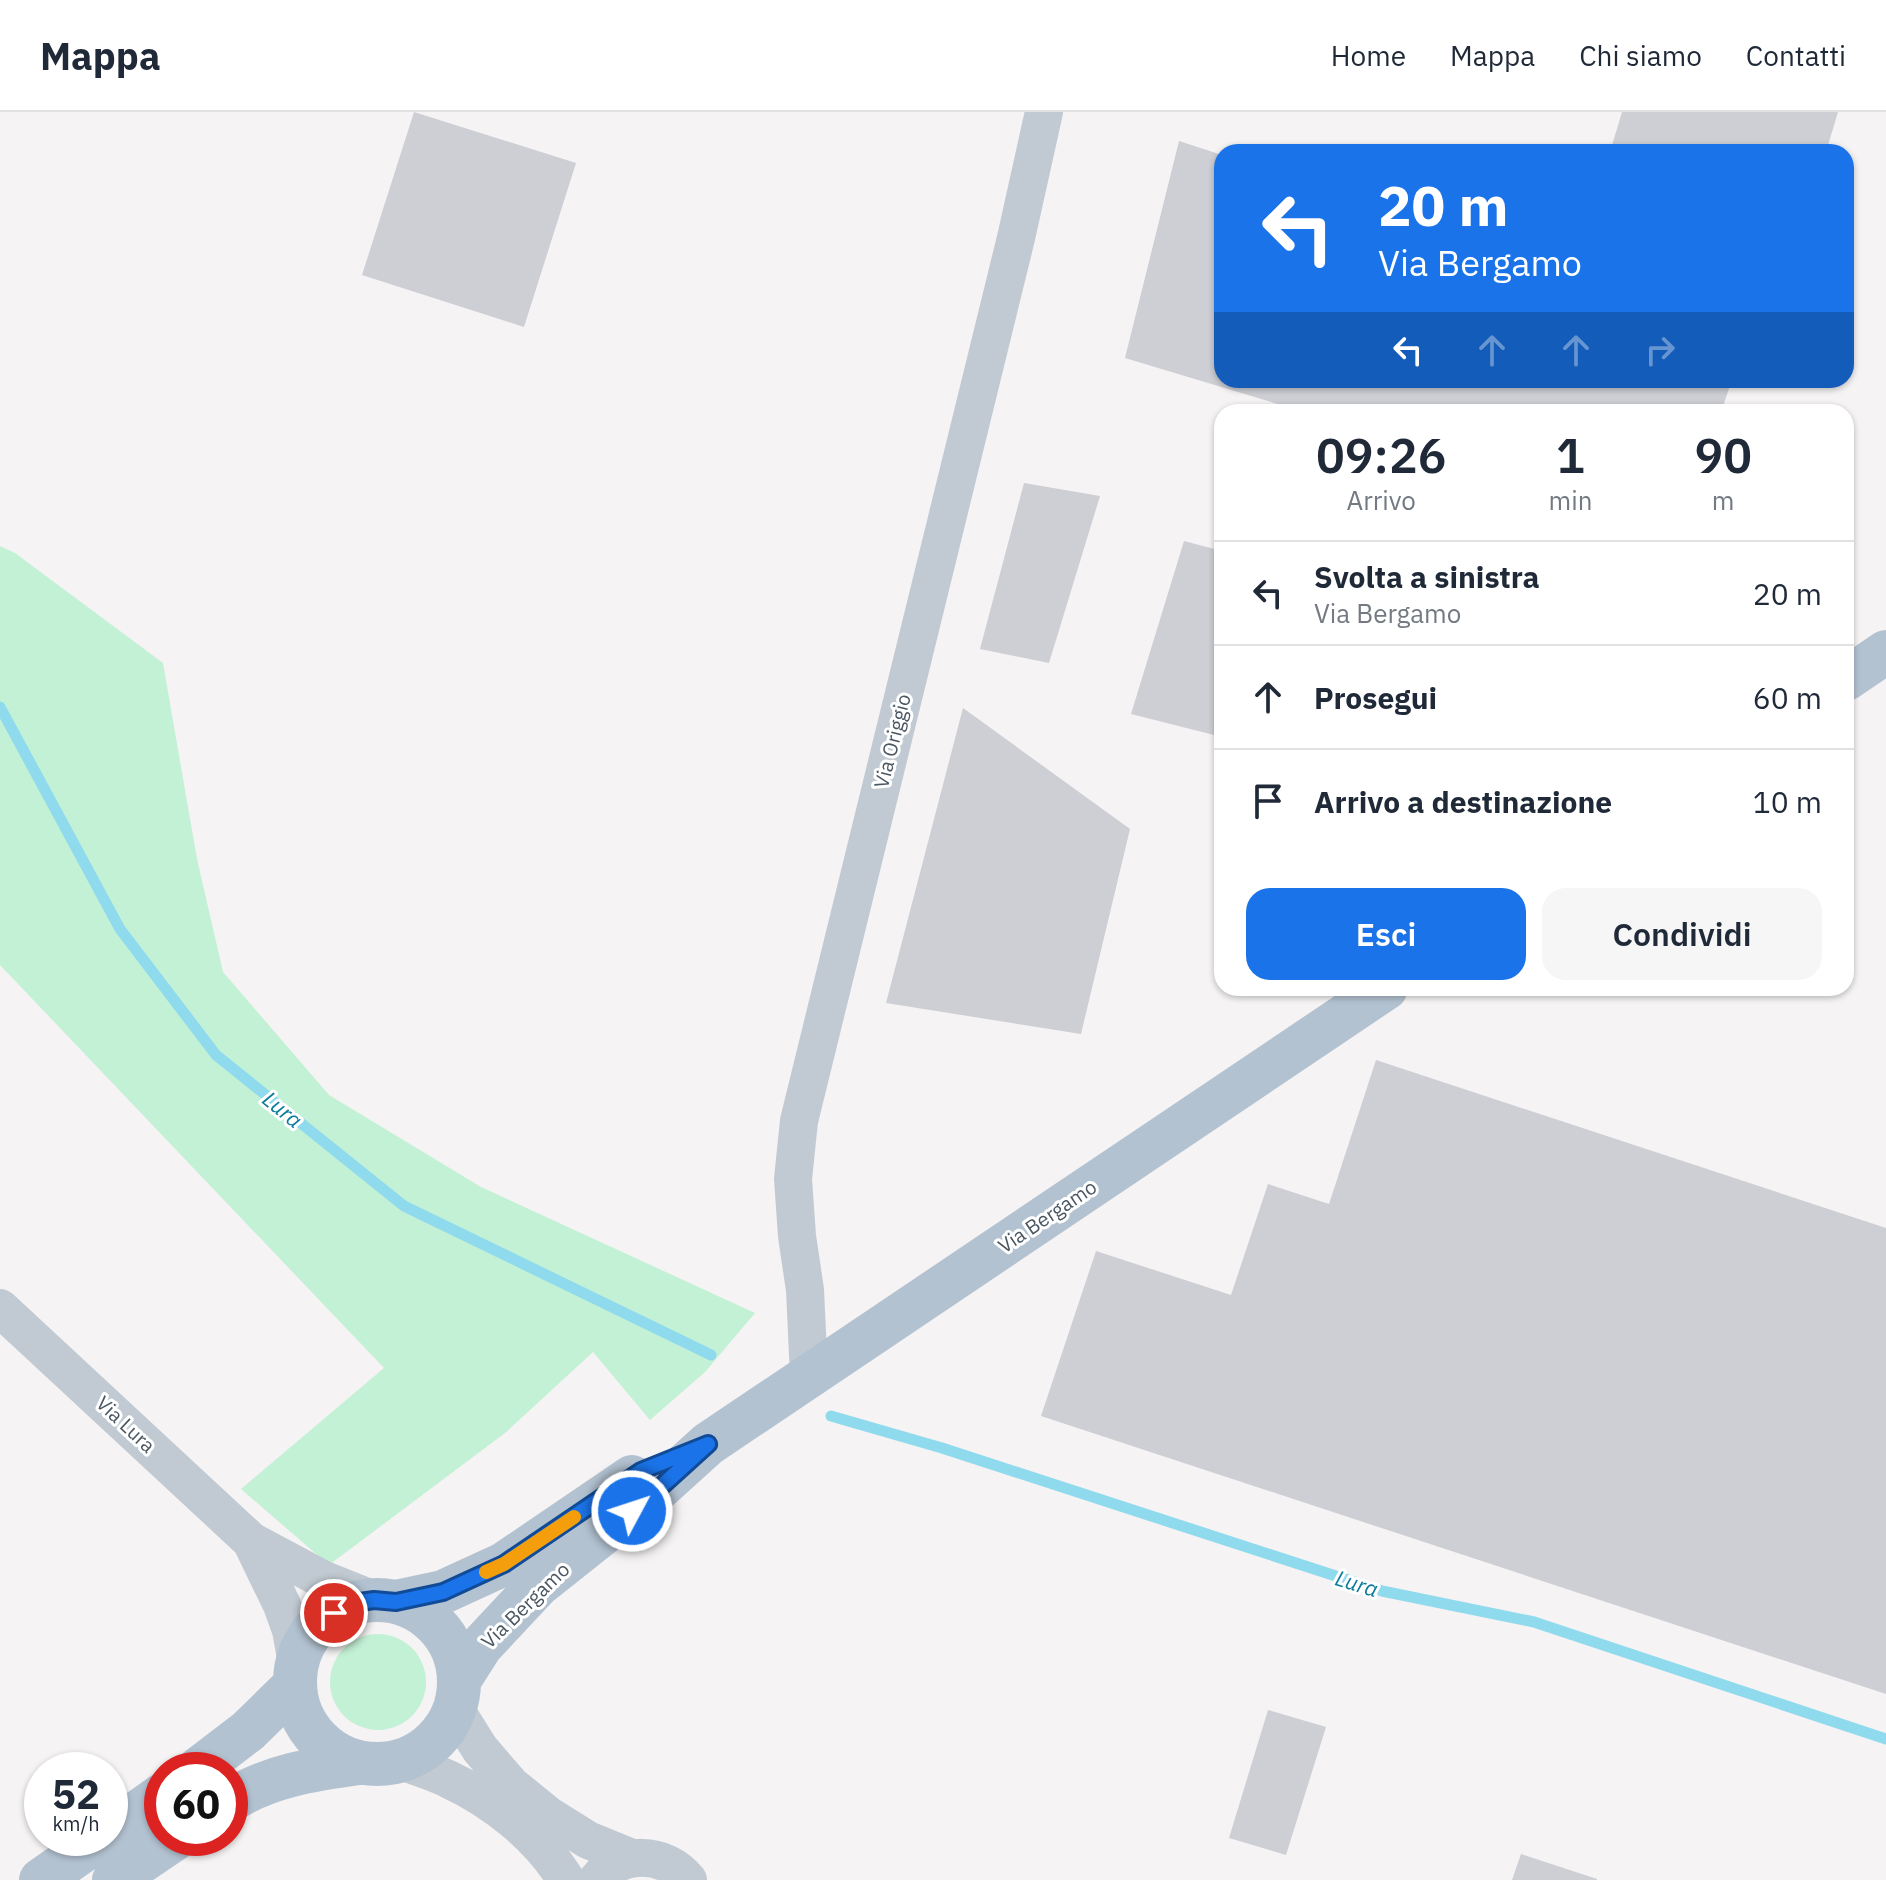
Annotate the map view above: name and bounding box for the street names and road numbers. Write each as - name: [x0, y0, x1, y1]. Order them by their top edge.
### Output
- street label: Via Origgio: [867, 691, 917, 791]
- street label: Via Bergamo: [992, 1173, 1102, 1259]
- street label: Via Lura: [91, 1390, 162, 1459]
- street label: Via Bergamo: [475, 1556, 575, 1654]

